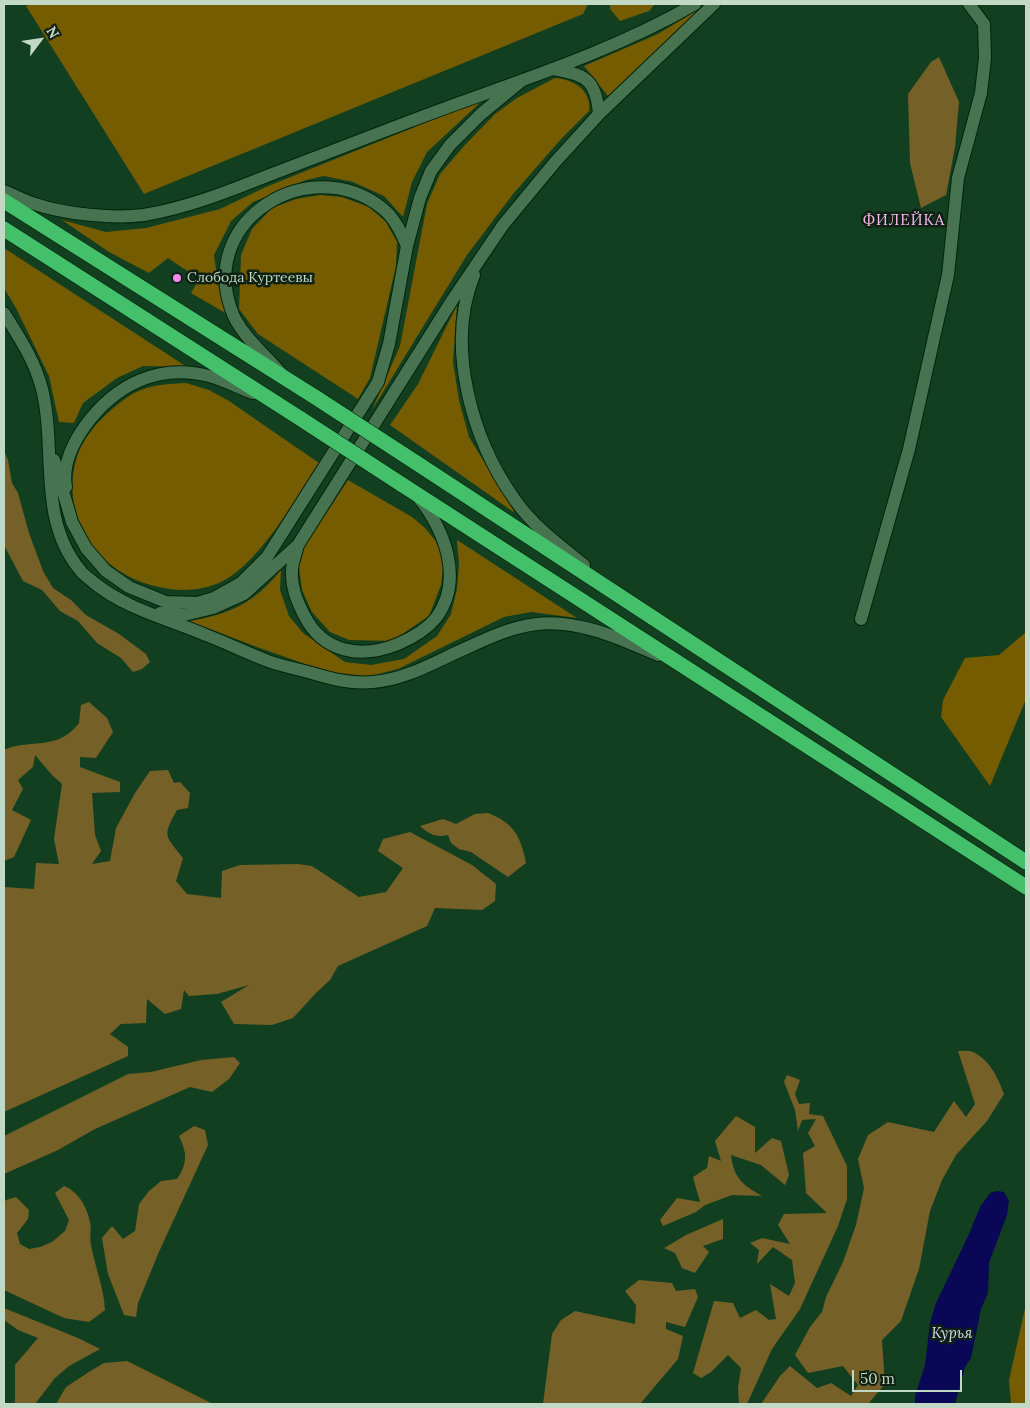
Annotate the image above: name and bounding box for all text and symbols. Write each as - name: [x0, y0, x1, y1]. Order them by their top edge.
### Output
- north arrow: [15, 15, 65, 65]
- text: N: [42, 23, 63, 42]
- district label: ФИЛЕЙКА: [862, 212, 946, 230]
- place label: Слобода Куртеевы: [187, 270, 313, 286]
- marker: Слобода Куртеевы: [171, 272, 183, 284]
- water label: Курья: [932, 1325, 972, 1343]
- scale bar: [855, 1360, 965, 1392]
- text: 50 m: [860, 1369, 895, 1388]

